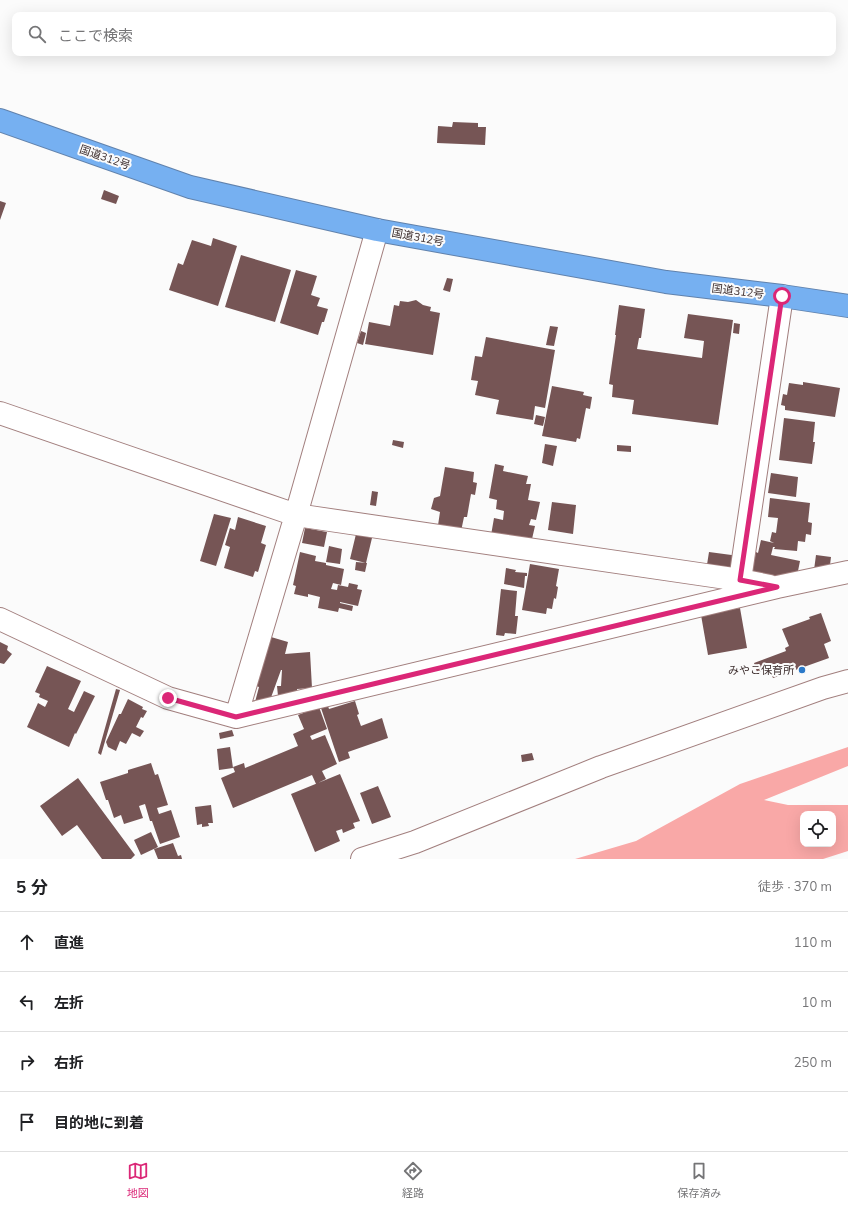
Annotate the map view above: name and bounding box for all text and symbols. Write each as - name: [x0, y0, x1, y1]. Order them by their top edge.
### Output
- search box: [12, 12, 836, 56]
- icon: search: [26, 23, 48, 45]
- text: ここで検索: [58, 26, 133, 45]
- street label: 国道312号: [78, 142, 132, 172]
- street label: 国道312号: [391, 225, 445, 249]
- street label: 国道312号: [711, 281, 765, 301]
- route start: [773, 287, 791, 305]
- place label: みやこ保育所: [728, 663, 795, 677]
- marker: みやこ保育所: [797, 665, 807, 675]
- route end: [159, 689, 177, 707]
- map controls: [800, 811, 836, 847]
- button: locate: [800, 811, 836, 847]
- text: 5 分: [16, 876, 48, 897]
- text: 徒歩 · 370 m: [758, 878, 832, 894]
- icon: ahead: [16, 931, 38, 953]
- text: 直進: [54, 933, 84, 952]
- text: 110 m: [794, 934, 832, 950]
- icon: left: [16, 991, 38, 1013]
- text: 左折: [54, 993, 84, 1012]
- text: 10 m: [802, 994, 832, 1010]
- icon: right: [16, 1051, 38, 1073]
- text: 右折: [54, 1053, 84, 1072]
- text: 250 m: [794, 1054, 832, 1070]
- icon: arrive: [16, 1111, 38, 1133]
- text: 目的地に到着: [54, 1113, 144, 1132]
- tab: 地図: [127, 1160, 149, 1200]
- tab: 経路: [402, 1160, 424, 1200]
- tab: 保存済み: [677, 1160, 721, 1200]

